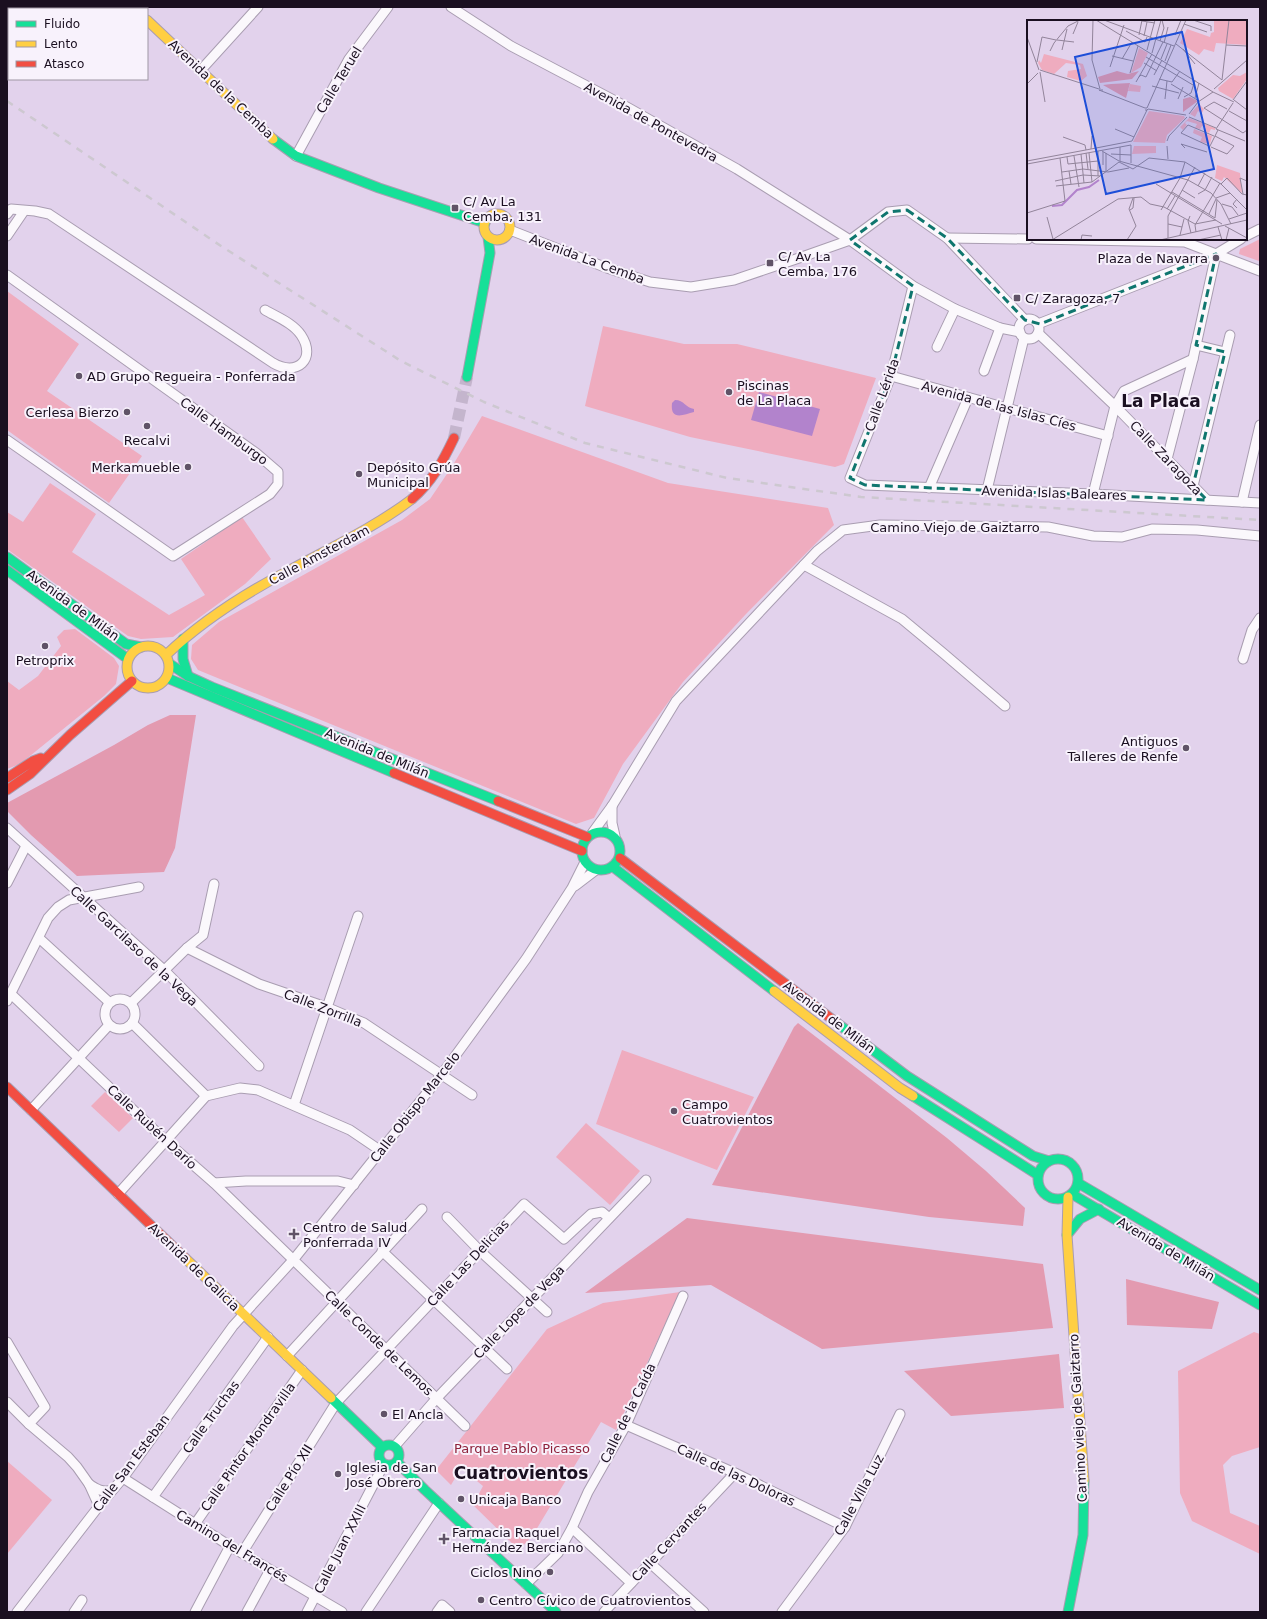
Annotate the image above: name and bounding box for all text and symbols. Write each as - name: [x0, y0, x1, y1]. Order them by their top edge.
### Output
- legend: [8, 8, 148, 80]
- text: Fluido: [44, 17, 80, 31]
- inset map: [1027, 20, 1247, 240]
- street label: Avenida de la Cemba: [165, 36, 277, 142]
- text: Lento: [44, 37, 78, 51]
- street label: Calle Teruel: [313, 44, 365, 116]
- text: Atasco: [44, 57, 84, 71]
- street label: Avenida de Pontevedra: [582, 79, 720, 165]
- place label: C/ Av La Cemba, 131: [463, 194, 542, 224]
- marker: C/ Av La Cemba, 131: [450, 203, 460, 213]
- street label: Avenida La Cemba: [527, 231, 647, 287]
- place label: C/ Av La Cemba, 176: [778, 249, 857, 279]
- place label: Plaza de Navarra: [1098, 251, 1208, 266]
- marker: Plaza de Navarra: [1211, 253, 1221, 263]
- marker: C/ Av La Cemba, 176: [765, 258, 775, 268]
- place label: C/ Zaragoza, 7: [1025, 291, 1120, 306]
- marker: C/ Zaragoza, 7: [1012, 293, 1022, 303]
- street label: Calle Lérida: [862, 356, 902, 434]
- place label: AD Grupo Regueira - Ponferrada: [87, 369, 296, 384]
- marker: AD Grupo Regueira - Ponferrada: [74, 371, 84, 381]
- place label: Piscinas de La Placa: [737, 378, 811, 408]
- street label: Avenida de las Islas Cíes: [920, 378, 1078, 434]
- marker: Piscinas de La Placa: [724, 387, 734, 397]
- district label: La Placa: [1121, 391, 1201, 411]
- street label: Calle Hamburgo: [177, 394, 271, 468]
- place label: Cerlesa Bierzo: [25, 405, 119, 420]
- marker: Cerlesa Bierzo: [122, 407, 132, 417]
- street label: Calle Zaragoza: [1127, 418, 1205, 498]
- marker: Recalvi: [142, 421, 152, 431]
- place label: Recalvi: [124, 433, 170, 448]
- place label: Merkamueble: [91, 460, 180, 475]
- place label: Depósito Grúa Municipal: [367, 460, 460, 490]
- marker: Merkamueble: [183, 462, 193, 472]
- marker: Depósito Grúa Municipal: [354, 469, 364, 479]
- street label: Avenida Islas Baleares: [981, 483, 1127, 503]
- street label: Camino Viejo de Gaiztarro: [870, 520, 1040, 535]
- street label: Calle Amsterdam: [266, 522, 372, 588]
- street label: Avenida de Milán: [24, 566, 122, 644]
- marker: Petroprix: [40, 641, 50, 651]
- place label: Petroprix: [16, 653, 74, 668]
- street label: Avenida de Milán: [323, 725, 431, 781]
- place label: Antiguos Talleres de Renfe: [1066, 734, 1178, 764]
- marker: Antiguos Talleres de Renfe: [1181, 743, 1191, 753]
- street label: Calle Garcilaso de la Vega: [67, 883, 201, 1009]
- street label: Avenida de Milán: [780, 978, 878, 1056]
- street label: Calle Zorrilla: [282, 986, 364, 1030]
- street label: Calle Obispo Marcelo: [367, 1049, 463, 1165]
- street label: Calle Rubén Darío: [104, 1082, 200, 1172]
- place label: Campo Cuatrovientos: [682, 1097, 773, 1127]
- marker: Campo Cuatrovientos: [669, 1106, 679, 1116]
- street label: Avenida de Milán: [1115, 1214, 1217, 1284]
- street label: Calle Las Delicias: [424, 1216, 512, 1310]
- street label: Avenida de Galicia: [145, 1220, 243, 1314]
- place label: Centro de Salud Ponferrada IV: [303, 1220, 407, 1250]
- marker: Centro de Salud Ponferrada IV: [288, 1228, 300, 1240]
- street label: Calle Lope de Vega: [470, 1262, 568, 1362]
- street label: Calle Conde de Lemos: [322, 1287, 436, 1399]
- street label: Camino viejo de Gaiztarro: [1066, 1333, 1090, 1503]
- street label: Calle de la Caída: [597, 1361, 659, 1465]
- street label: Calle Truchas: [180, 1378, 243, 1456]
- street label: Calle Pintor Mondravilla: [198, 1380, 298, 1514]
- place label: El Ancla: [392, 1407, 444, 1422]
- marker: El Ancla: [379, 1409, 389, 1419]
- street label: Calle San Esteban: [90, 1412, 172, 1514]
- park label: Parque Pablo Picasso: [454, 1441, 590, 1456]
- street label: Calle de las Doloras: [674, 1441, 798, 1509]
- street label: Calle Pío XII: [262, 1442, 316, 1514]
- street label: Calle Villa Luz: [831, 1452, 887, 1538]
- place label: Iglesia de San José Obrero: [345, 1460, 437, 1490]
- district label: Cuatrovientos: [454, 1463, 588, 1483]
- marker: Iglesia de San José Obrero: [333, 1469, 343, 1479]
- place label: Unicaja Banco: [469, 1492, 561, 1507]
- marker: Unicaja Banco: [456, 1494, 466, 1504]
- street label: Calle Cervantes: [629, 1499, 710, 1585]
- street label: Calle Juan XXIII: [311, 1502, 369, 1596]
- street label: Camino del Francés: [173, 1507, 291, 1585]
- place label: Farmacia Raquel Hernández Berciano: [452, 1525, 583, 1555]
- marker: Farmacia Raquel Hernández Berciano: [439, 1534, 449, 1544]
- place label: Ciclos Nino: [470, 1565, 542, 1580]
- marker: Ciclos Nino: [545, 1567, 555, 1577]
- place label: Centro Cívico de Cuatrovientos: [489, 1593, 691, 1608]
- marker: Centro Cívico de Cuatrovientos: [476, 1595, 486, 1605]

